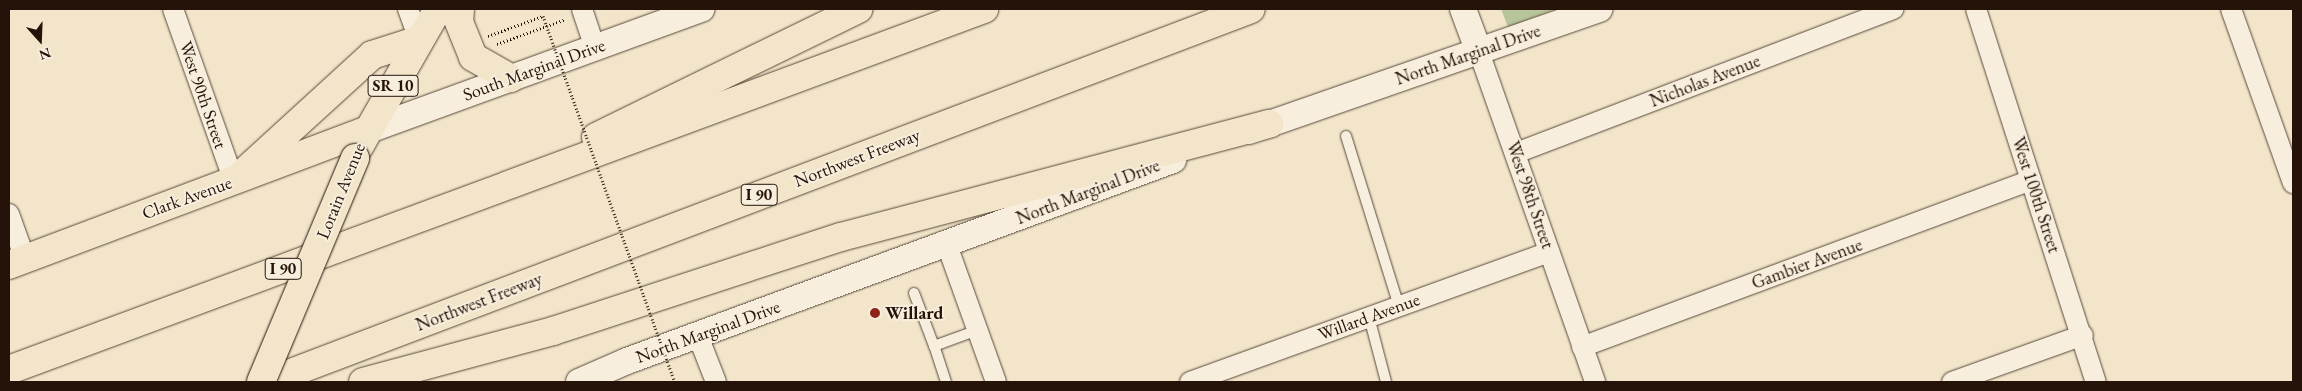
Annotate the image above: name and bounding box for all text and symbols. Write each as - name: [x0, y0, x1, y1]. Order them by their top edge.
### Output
- north arrow: [15, 15, 65, 65]
- street label: North Marginal Drive: [1393, 20, 1543, 90]
- street label: South Marginal Drive: [460, 34, 608, 106]
- street label: West 90th Street: [175, 38, 231, 152]
- text: N: [37, 44, 54, 64]
- street label: Nicholas Avenue: [1647, 50, 1763, 112]
- road number: SR 10: [367, 72, 419, 100]
- street label: Northwest Freeway: [791, 124, 923, 192]
- street label: West 100th Street: [2007, 134, 2065, 256]
- street label: West 98th Street: [1502, 138, 1558, 252]
- street label: Lorain Avenue: [312, 140, 370, 242]
- street label: North Marginal Drive: [1013, 155, 1163, 229]
- street label: Clark Avenue: [139, 172, 235, 224]
- road number: I 90: [740, 182, 778, 208]
- street label: Gambier Avenue: [1749, 234, 1865, 294]
- road number: I 90: [264, 255, 302, 282]
- street label: Northwest Freeway: [413, 268, 545, 336]
- street label: Willard Avenue: [1315, 289, 1423, 345]
- street label: North Marginal Drive: [633, 296, 783, 368]
- place label: Willard: [885, 302, 943, 324]
- marker: Willard: [869, 307, 881, 319]

